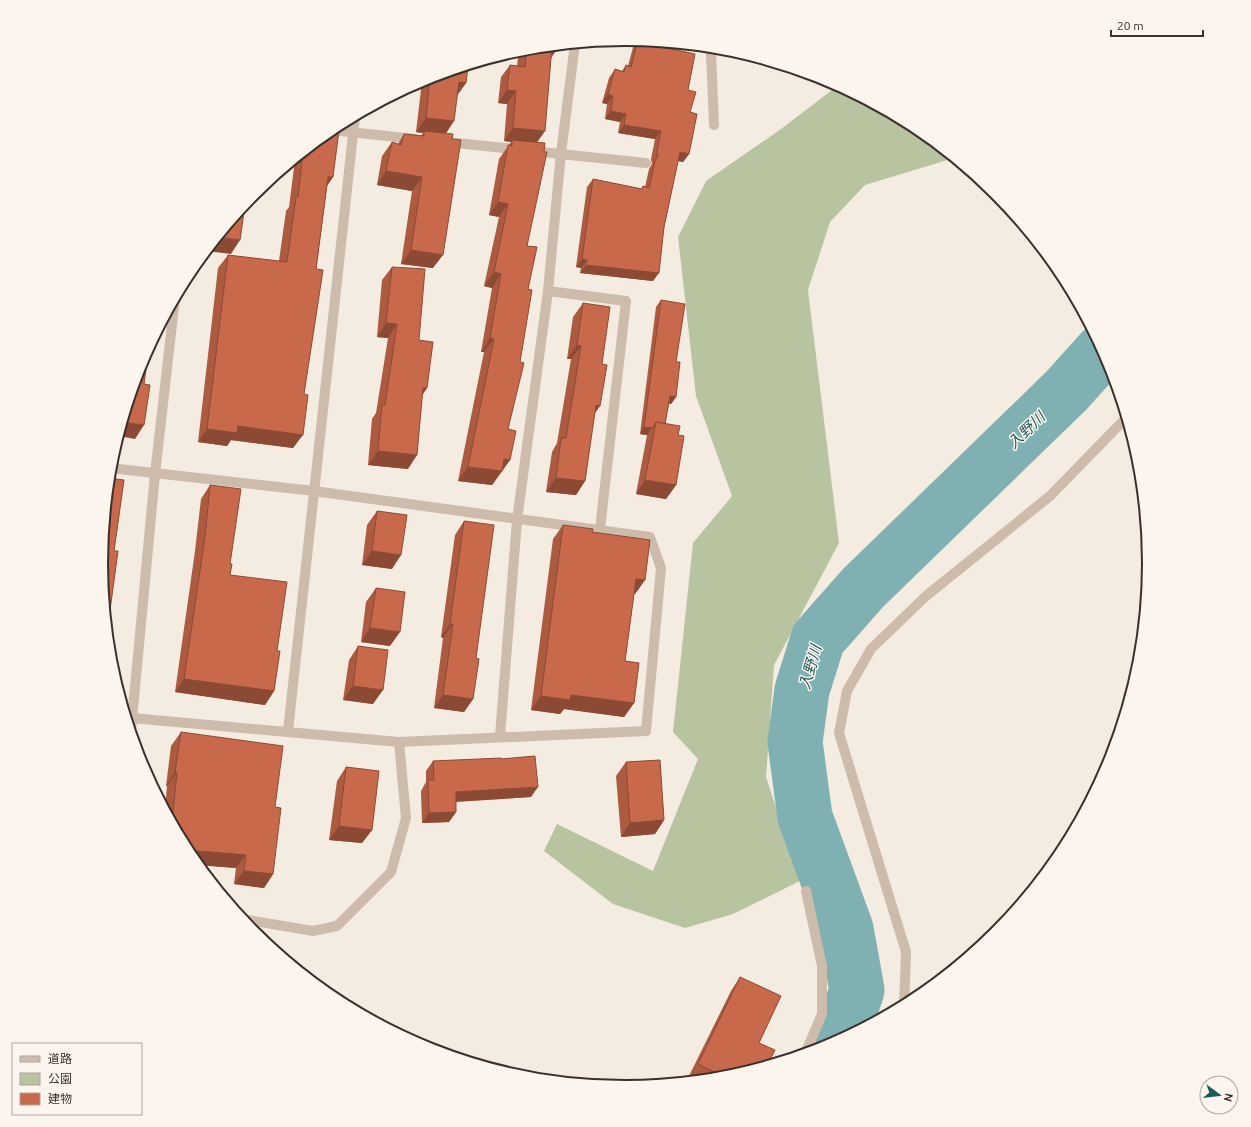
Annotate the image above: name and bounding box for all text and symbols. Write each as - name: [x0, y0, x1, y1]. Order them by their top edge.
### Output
- scale bar: [1111, 12, 1203, 38]
- text: 20 m: [1117, 19, 1144, 32]
- water label: 入野川: [1004, 407, 1050, 452]
- water label: 入野川: [796, 641, 825, 691]
- legend: [12, 1043, 142, 1115]
- text: 道路: [48, 1052, 72, 1065]
- text: 公園: [48, 1072, 72, 1085]
- north arrow: [1199, 1075, 1239, 1115]
- text: 建物: [48, 1092, 72, 1105]
- text: N: [1222, 1092, 1236, 1103]

